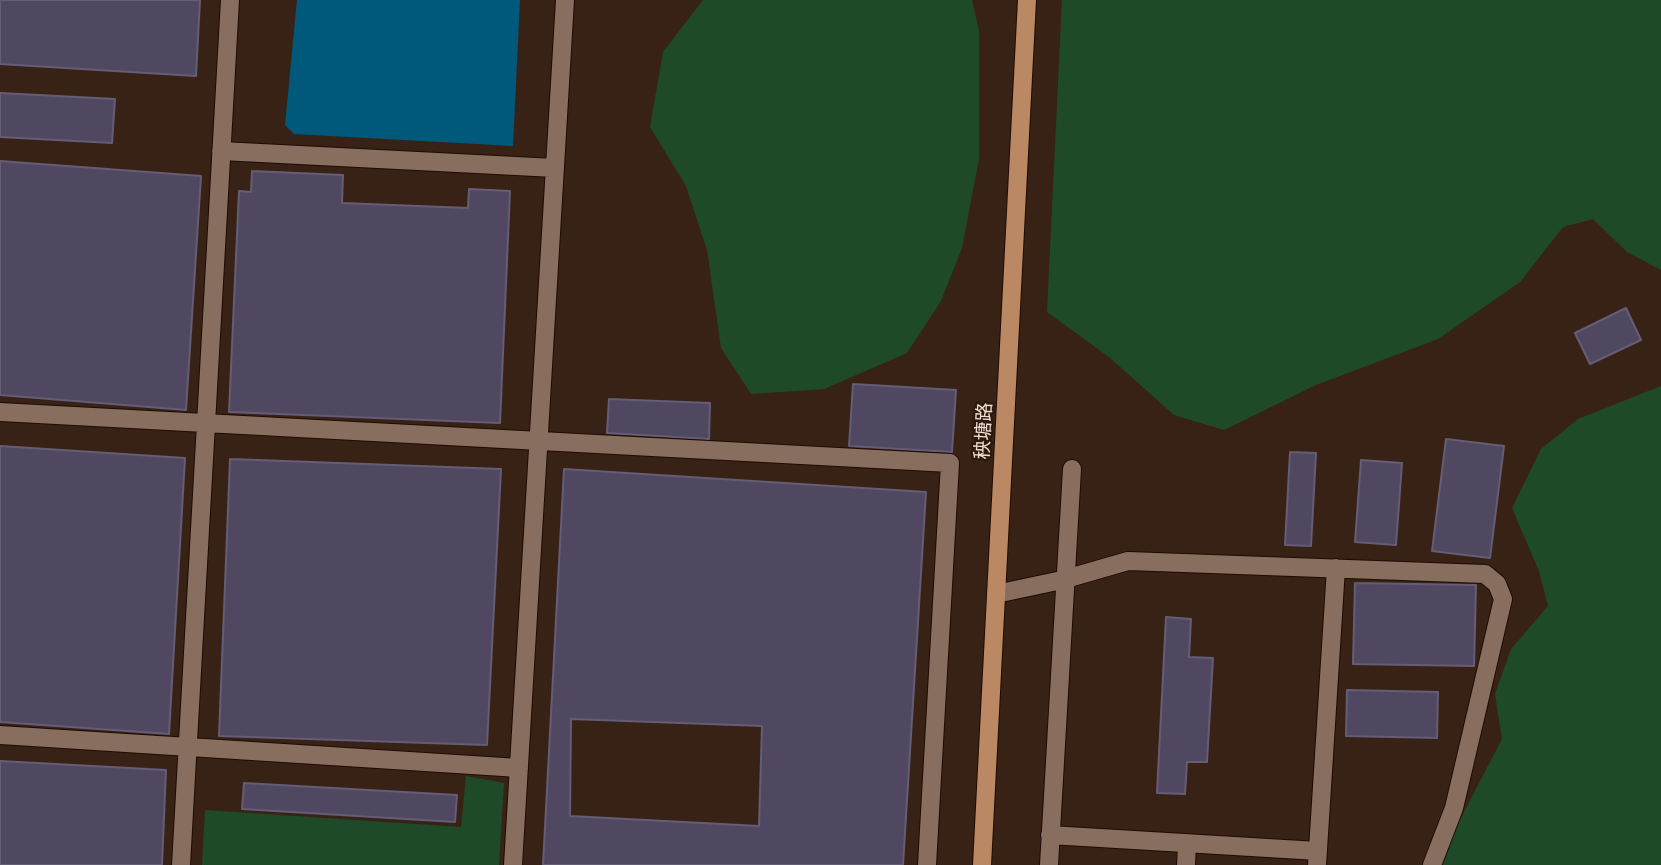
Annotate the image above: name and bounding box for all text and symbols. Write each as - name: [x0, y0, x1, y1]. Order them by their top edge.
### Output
- street label: 秧塘路: [971, 402, 997, 460]

